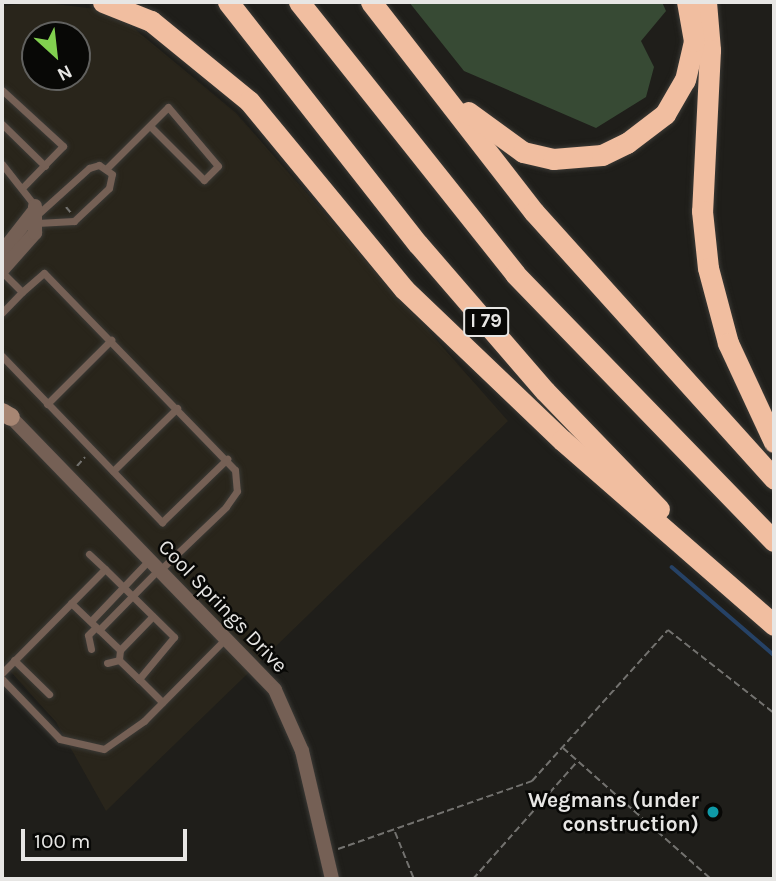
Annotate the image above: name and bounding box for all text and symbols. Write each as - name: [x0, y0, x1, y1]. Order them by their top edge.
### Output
- north arrow: [21, 21, 91, 91]
- text: N: [54, 60, 76, 86]
- road number: I 79: [462, 306, 510, 338]
- street label: Cool Springs Drive: [153, 534, 293, 678]
- place label: Wegmans (under construction): [528, 787, 699, 837]
- marker: Wegmans (under construction): [705, 804, 721, 820]
- scale bar: [24, 814, 191, 858]
- text: 100 m: [34, 829, 91, 853]

